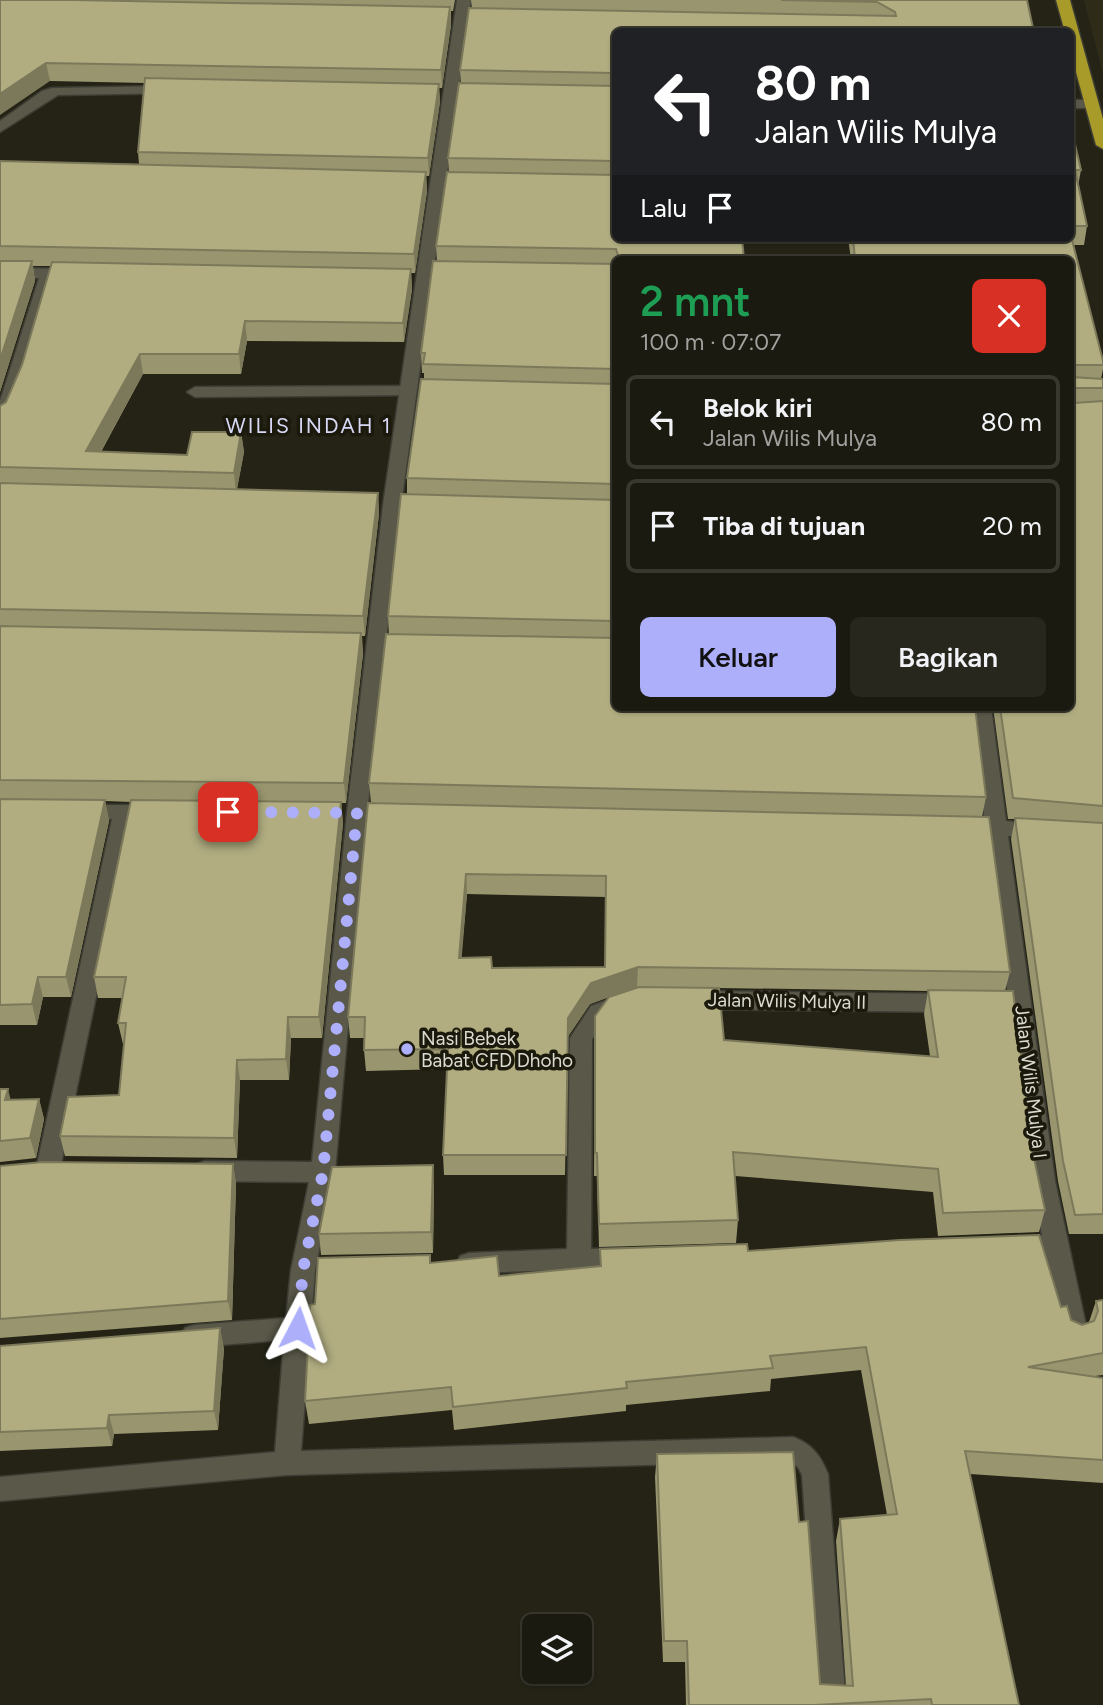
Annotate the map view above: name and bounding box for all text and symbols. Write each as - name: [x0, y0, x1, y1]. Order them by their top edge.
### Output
- text: 80 m: [755, 53, 871, 112]
- icon: left: [640, 56, 731, 147]
- text: Jalan Wilis Mulya: [755, 113, 997, 151]
- icon: arrive: [701, 189, 739, 227]
- text: Lalu: [640, 192, 687, 224]
- text: 2 mnt: [640, 276, 751, 327]
- button: close: [972, 279, 1046, 353]
- text: 100 m · 07:07: [640, 328, 781, 356]
- text: Belok kiri: [703, 392, 812, 424]
- icon: left: [644, 403, 682, 441]
- text: 80 m: [981, 406, 1042, 438]
- district label: WILIS INDAH 1: [226, 413, 392, 438]
- text: Jalan Wilis Mulya: [703, 424, 877, 452]
- icon: arrive: [644, 507, 682, 545]
- text: Tiba di tujuan: [703, 510, 865, 542]
- text: 20 m: [982, 510, 1042, 542]
- button: Keluar: [640, 617, 836, 697]
- button: Bagikan: [850, 617, 1046, 697]
- pin: [198, 782, 258, 842]
- icon: arrive: [209, 793, 247, 831]
- street label: Jalan Wilis Mulya II: [707, 988, 867, 1014]
- street label: Jalan Wilis Mulya I: [1010, 1004, 1052, 1160]
- place label: Nasi Bebek Babat CFD Dhoho: [421, 1027, 573, 1072]
- marker: Nasi Bebek Babat CFD Dhoho: [399, 1041, 415, 1057]
- position arrow: [261, 1291, 335, 1365]
- map controls: [522, 1614, 592, 1684]
- button: layers: [522, 1614, 592, 1684]

